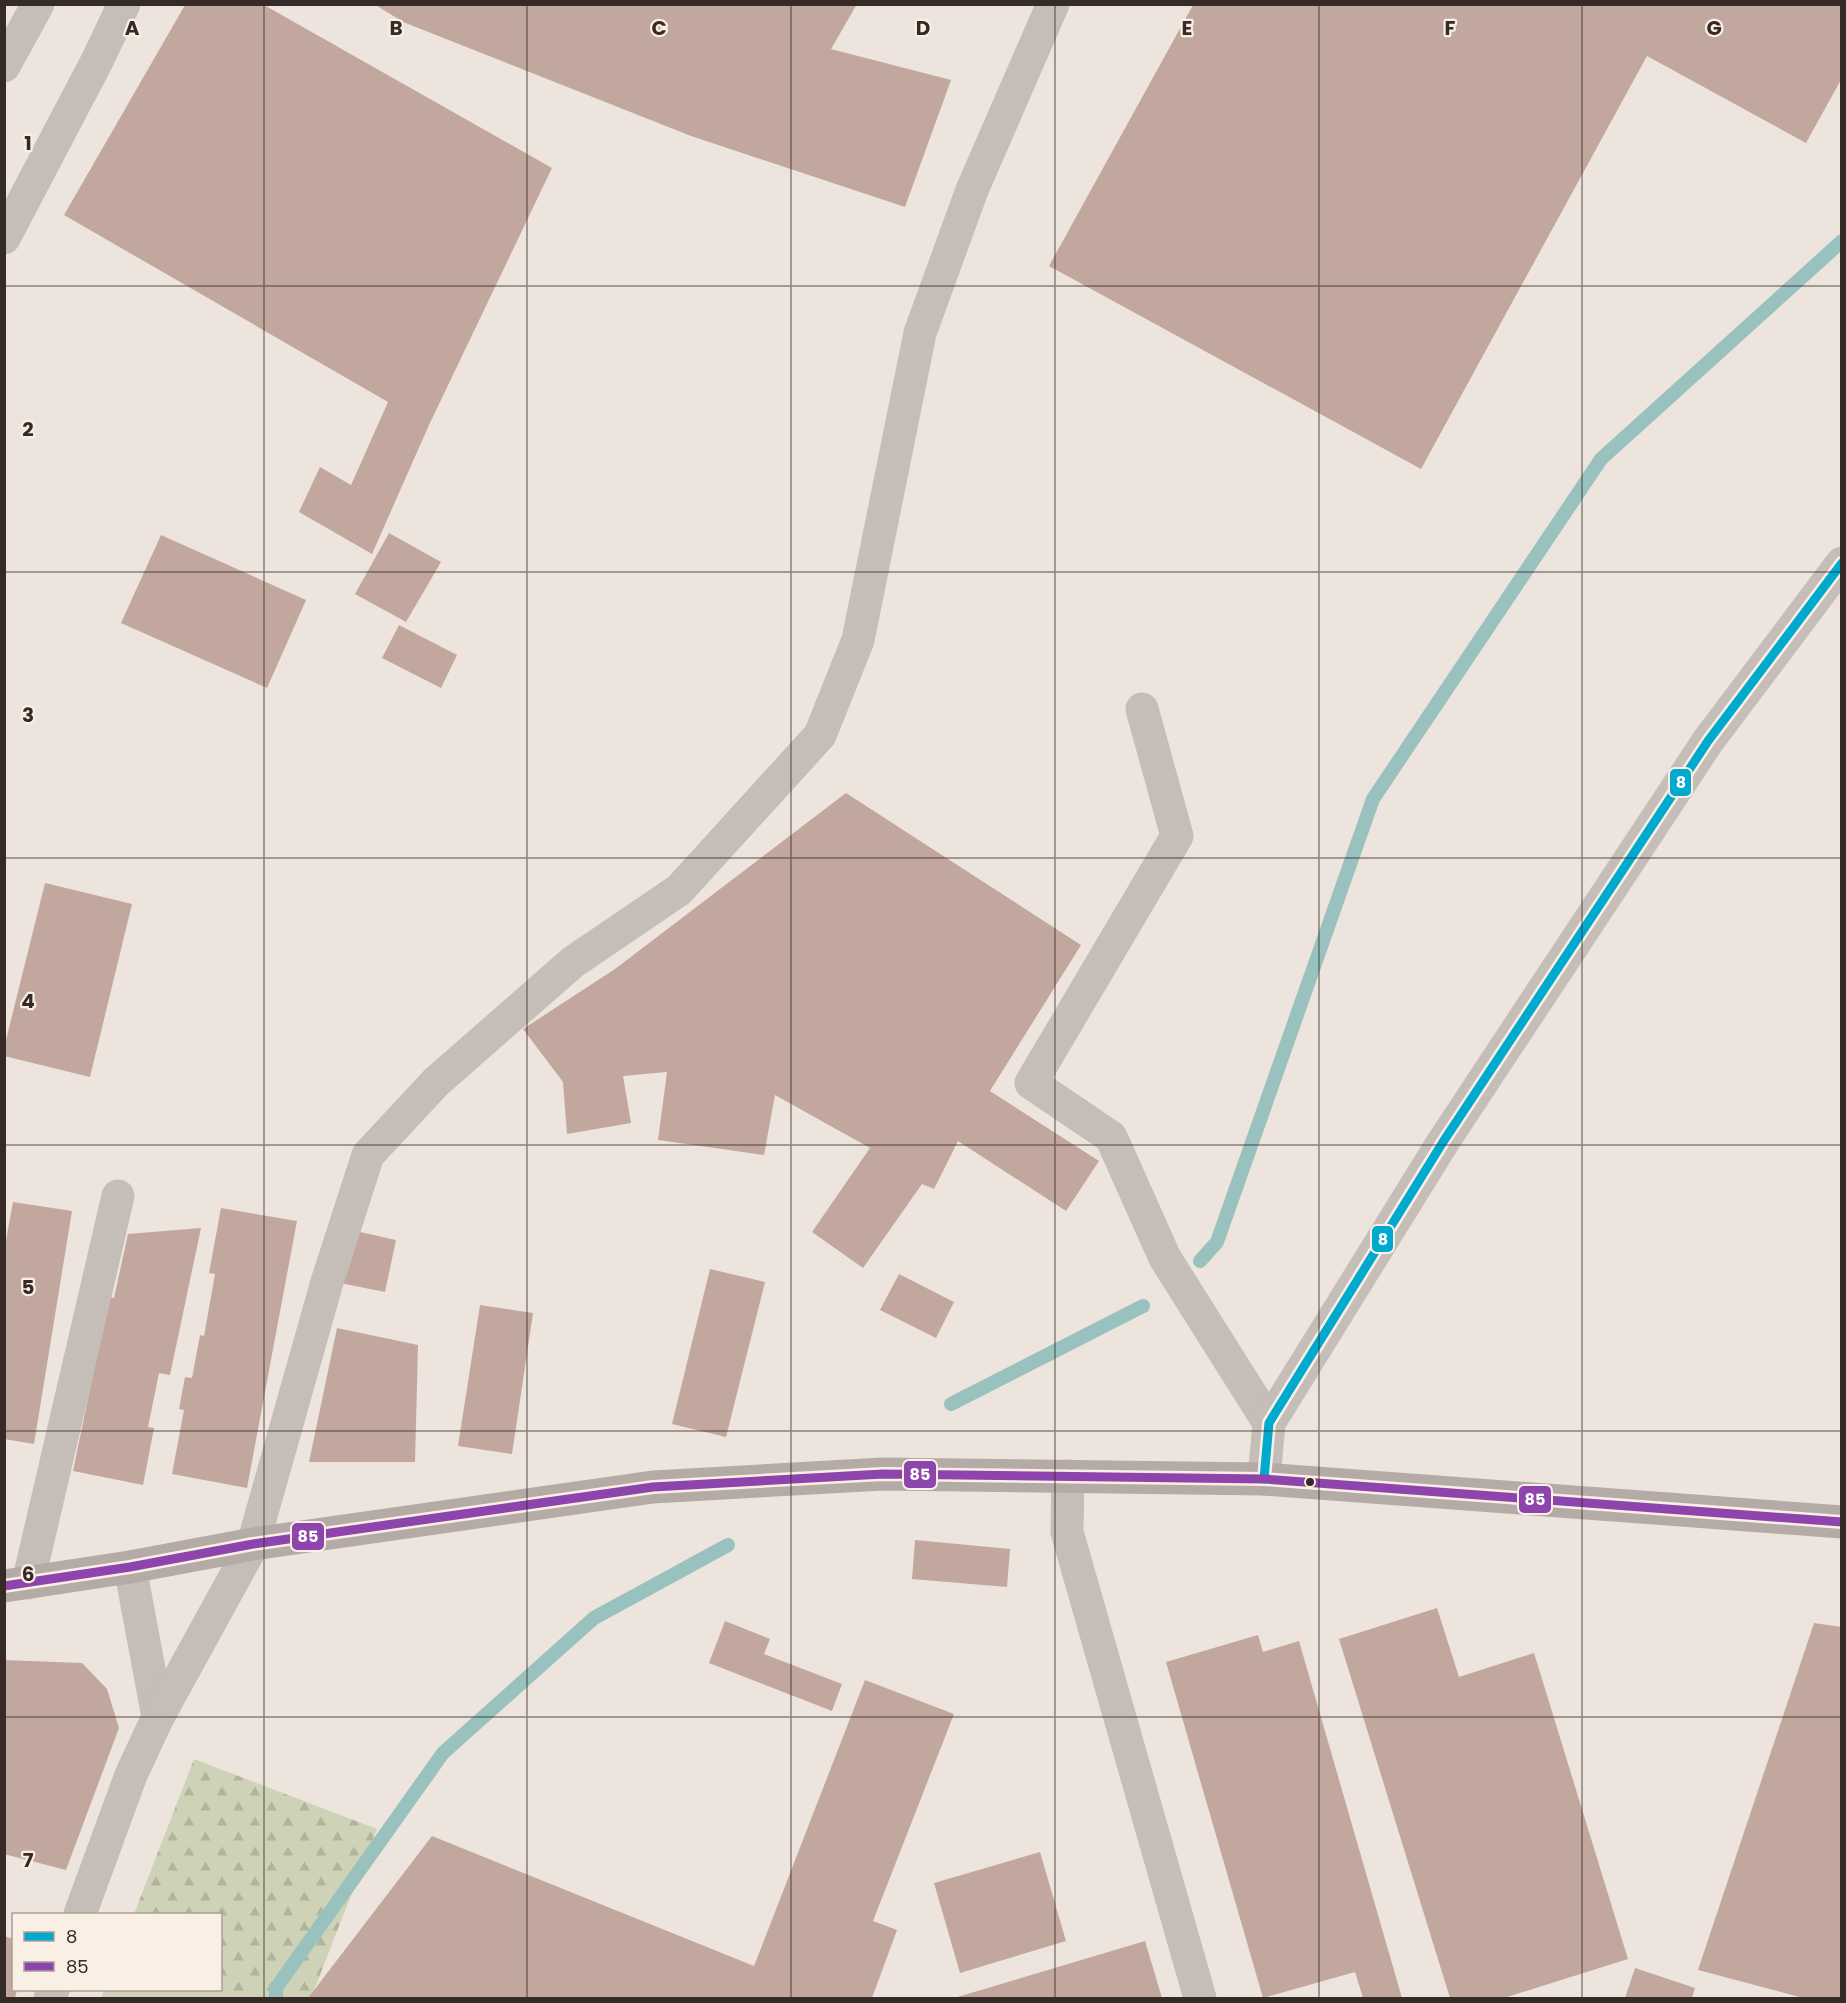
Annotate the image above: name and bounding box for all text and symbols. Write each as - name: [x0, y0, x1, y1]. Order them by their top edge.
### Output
- text: A: [125, 14, 140, 42]
- text: B: [389, 14, 403, 42]
- text: C: [651, 14, 667, 42]
- text: D: [916, 14, 930, 42]
- text: E: [1182, 14, 1192, 42]
- text: F: [1445, 14, 1456, 42]
- text: G: [1706, 14, 1722, 42]
- text: 1: [24, 129, 32, 157]
- text: 2: [22, 415, 34, 443]
- text: 3: [22, 701, 34, 729]
- line badge: 8: [1669, 768, 1692, 797]
- text: 8: [1676, 771, 1686, 794]
- text: 4: [21, 987, 35, 1015]
- line badge: 8: [1371, 1225, 1394, 1253]
- text: 8: [1378, 1228, 1388, 1251]
- text: 5: [22, 1273, 35, 1301]
- line badge: 85: [903, 1460, 937, 1489]
- text: 85: [910, 1463, 930, 1486]
- unlabelled marker: [1304, 1476, 1316, 1488]
- line badge: 85: [1518, 1485, 1552, 1514]
- text: 85: [1525, 1488, 1545, 1511]
- line badge: 85: [291, 1522, 325, 1551]
- text: 85: [298, 1525, 318, 1548]
- text: 6: [22, 1560, 34, 1588]
- text: 7: [23, 1846, 34, 1874]
- legend: [12, 1913, 222, 1991]
- text: 8: [66, 1924, 77, 1949]
- text: 85: [66, 1954, 89, 1979]

